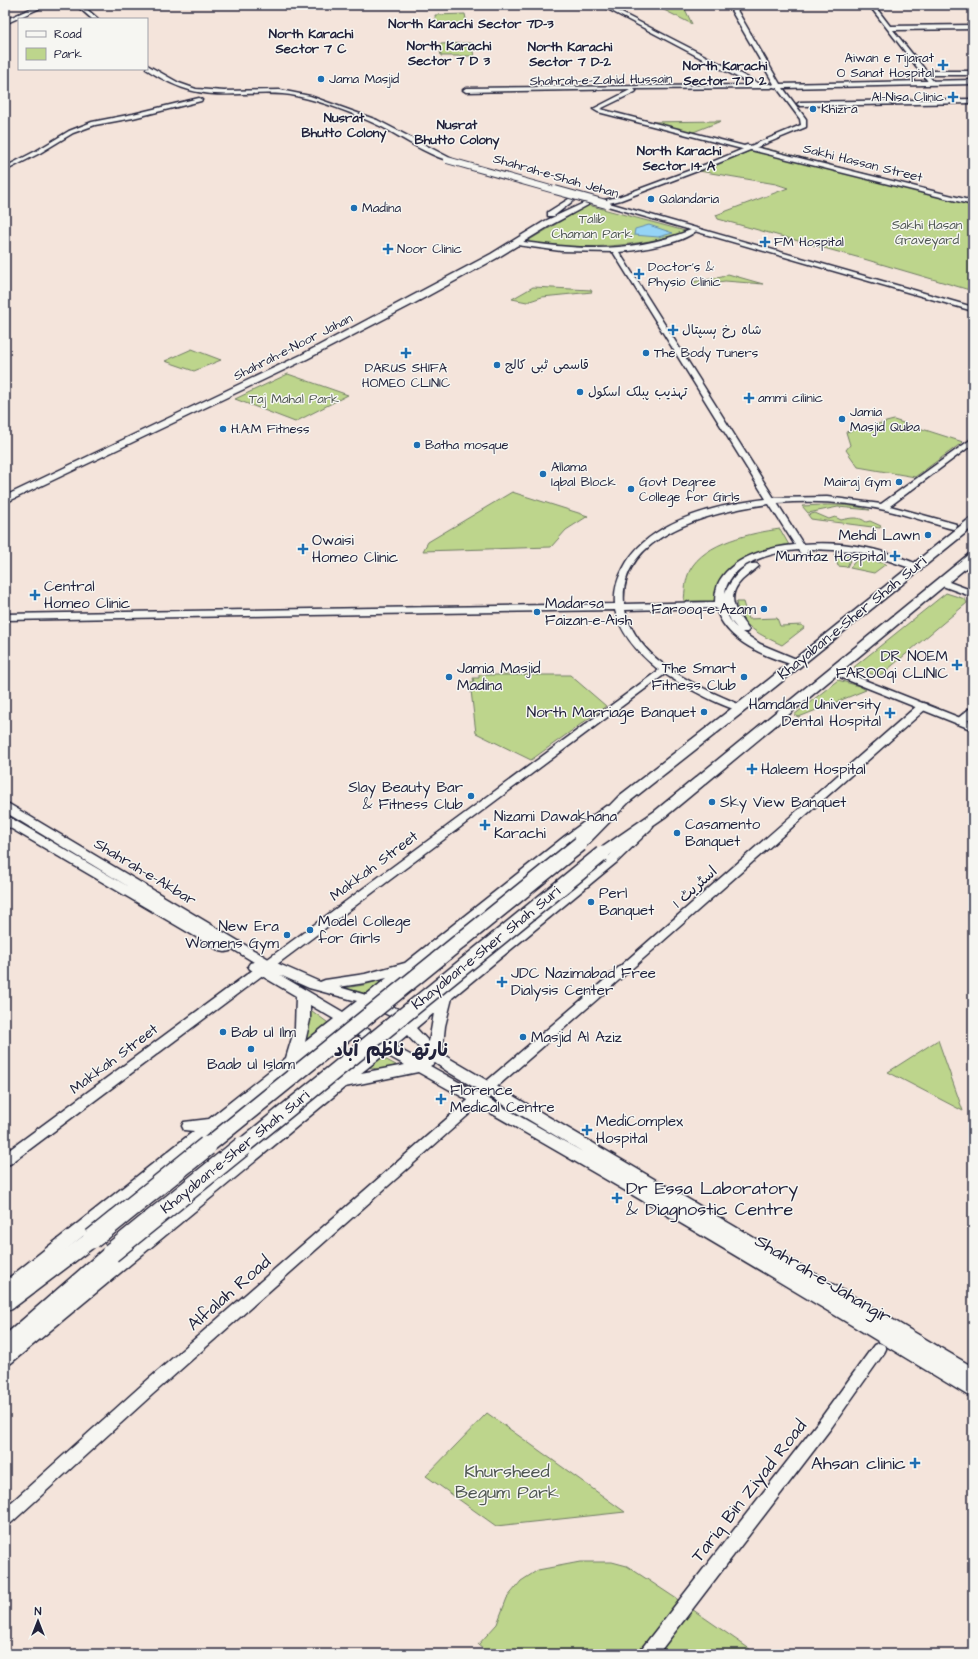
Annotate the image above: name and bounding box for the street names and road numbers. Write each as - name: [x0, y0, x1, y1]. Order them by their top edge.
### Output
- street label: Shahrah-e-Zahid Hussain: [529, 70, 673, 90]
- street label: Sakhi Hassan Street: [801, 139, 925, 187]
- street label: Shahrah-e-Shah Jehan: [491, 149, 621, 203]
- street label: Shahrah-e-Noor Jahan: [230, 309, 356, 385]
- street label: Khayaban-e-Sher Shah Suri: [773, 551, 932, 686]
- street label: Makkah Street: [325, 826, 423, 906]
- street label: Shahrah-e-Akbar: [90, 833, 200, 911]
- street label: اسٹریٹ 1: [668, 861, 722, 913]
- street label: Khayaban-e-Sher Shah Suri: [407, 881, 566, 1016]
- street label: Makkah Street: [65, 1019, 163, 1099]
- street label: Khayaban-e-Sher Shah Suri: [156, 1085, 315, 1220]
- street label: Shahrah-e-Jahangir: [750, 1228, 896, 1331]
- street label: Alfalah Road: [182, 1250, 276, 1336]
- street label: Tariq Bin Ziyad Road: [685, 1414, 813, 1568]

